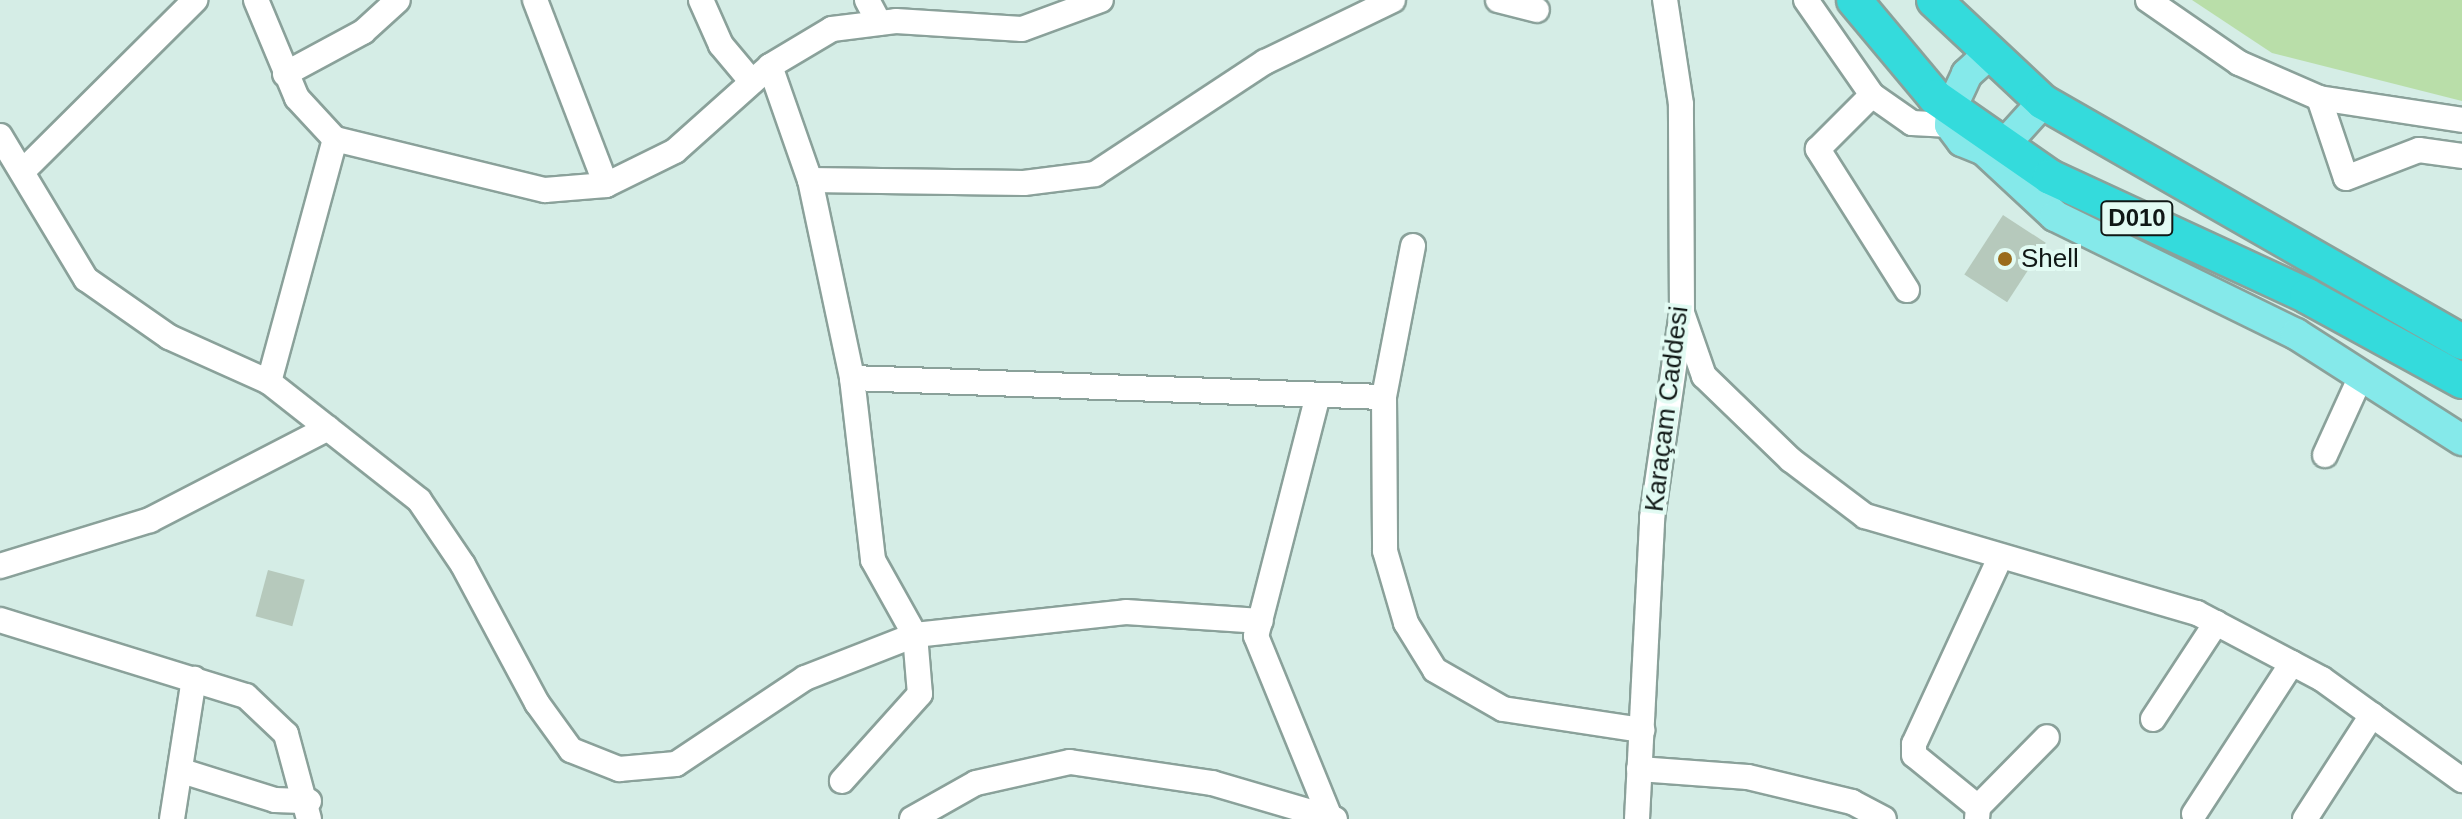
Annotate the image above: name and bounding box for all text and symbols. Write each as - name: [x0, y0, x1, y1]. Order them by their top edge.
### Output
- road number: D010: [2099, 198, 2175, 238]
- place label: Shell: [2021, 243, 2079, 275]
- marker: Shell: [1996, 250, 2014, 268]
- street label: Karaçam Caddesi: [1639, 305, 1695, 513]

